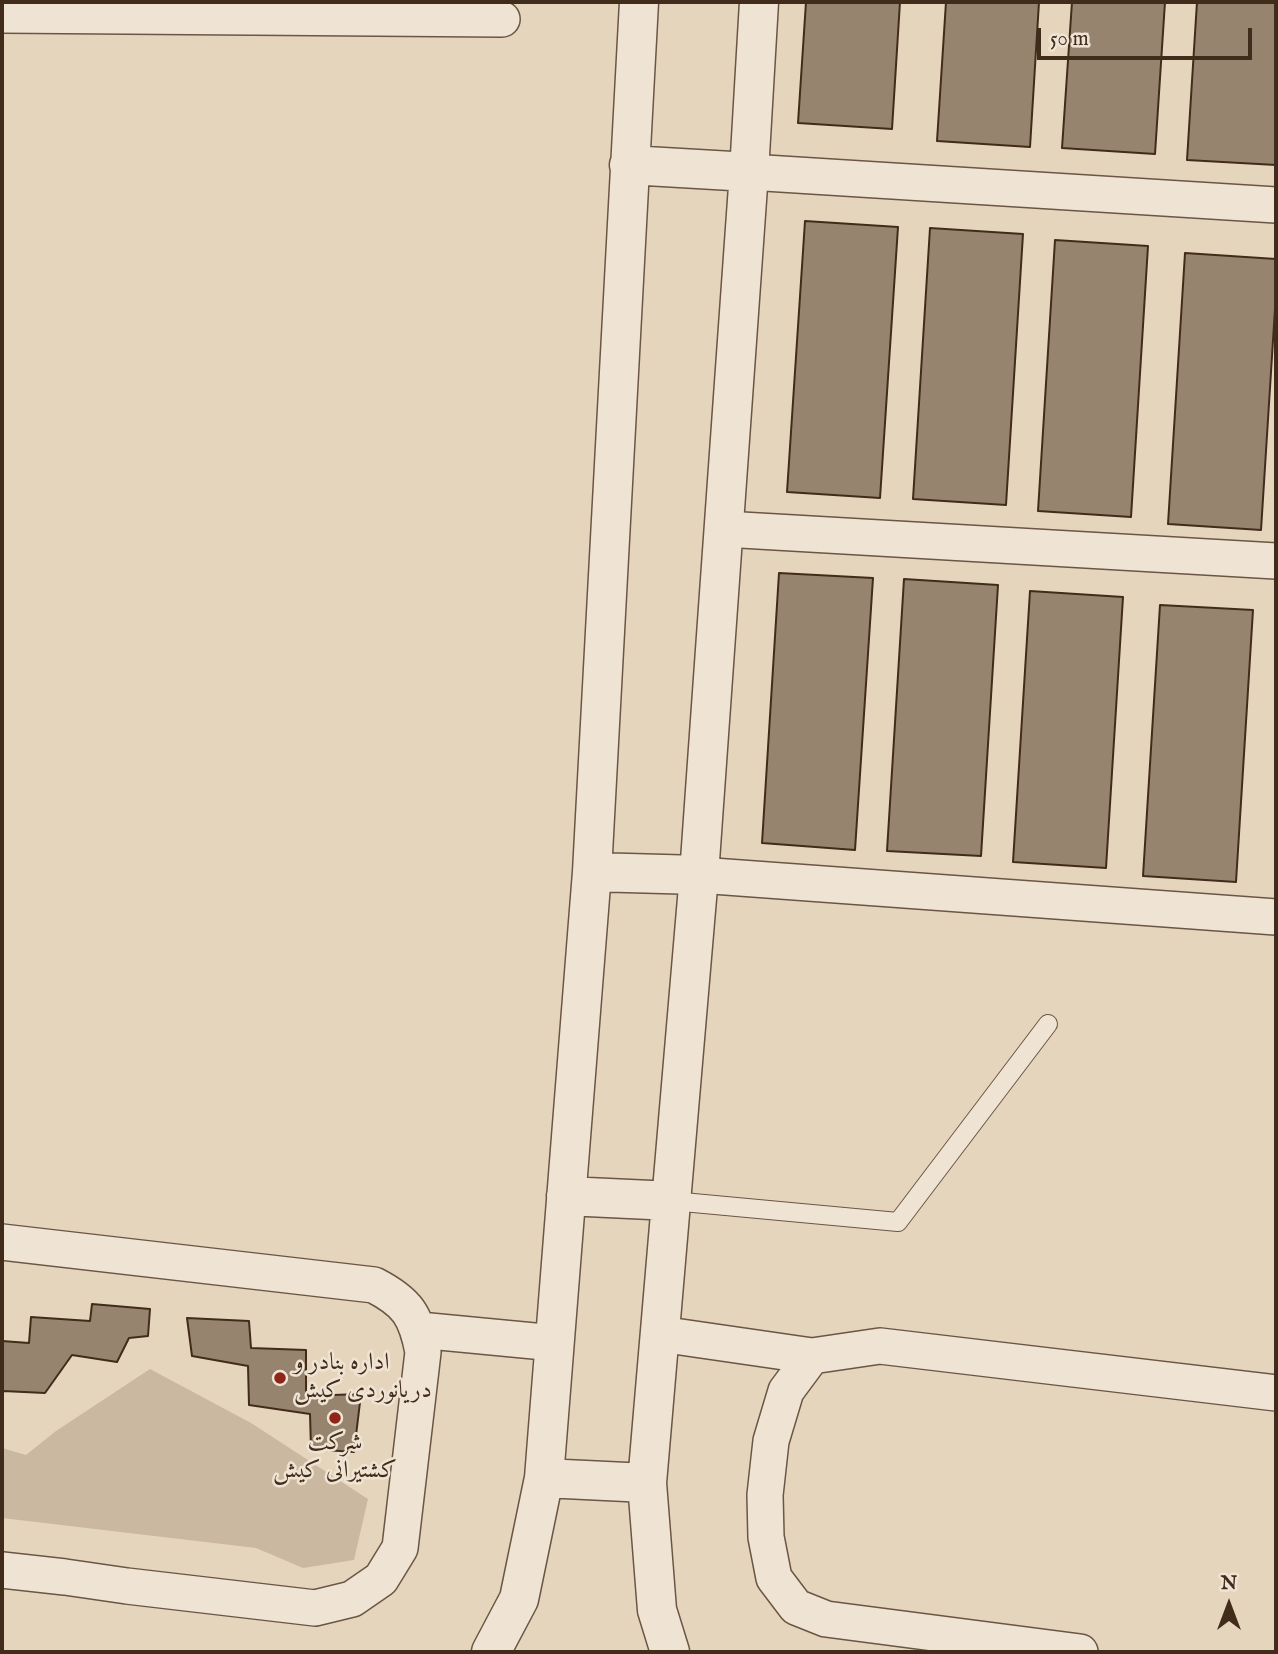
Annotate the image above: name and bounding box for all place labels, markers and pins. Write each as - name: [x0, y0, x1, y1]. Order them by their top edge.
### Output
- place label: اداره بنادر و دریانوردی کیش: [294, 1350, 432, 1406]
- marker: اداره بنادر و دریانوردی کیش: [272, 1370, 288, 1386]
- marker: شرکت کشتیرانی کیش: [327, 1410, 343, 1426]
- place label: شرکت کشتیرانی کیش: [273, 1430, 397, 1486]

